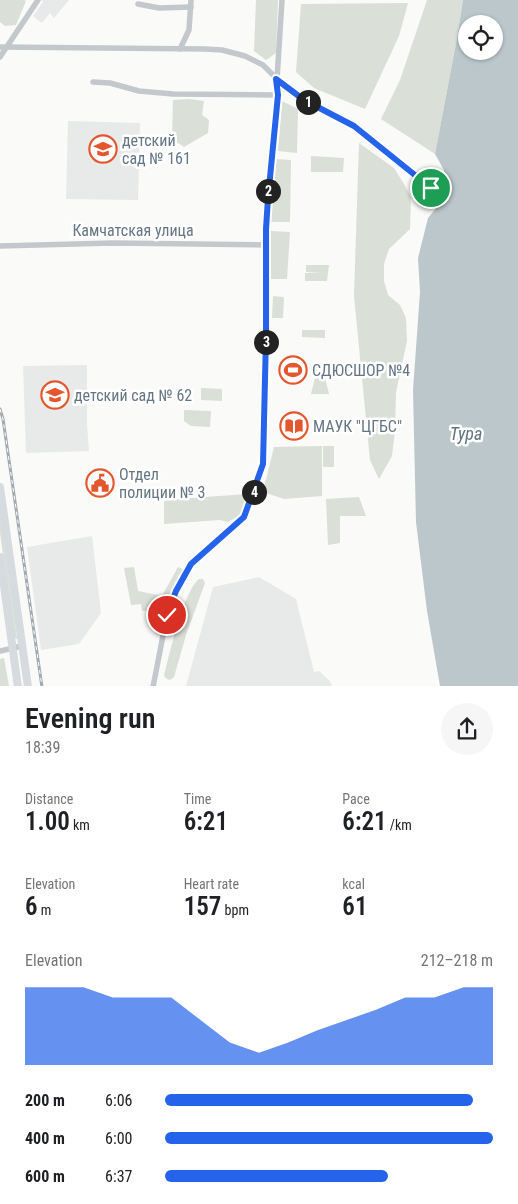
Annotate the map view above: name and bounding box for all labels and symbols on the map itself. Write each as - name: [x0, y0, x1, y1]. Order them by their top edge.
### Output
- pin: 1: [296, 90, 320, 114]
- place label: детский сад № 161: [122, 131, 191, 168]
- school or university icon: детский сад № 161: [88, 134, 118, 164]
- pin: [410, 167, 452, 209]
- pin: 2: [256, 178, 280, 204]
- street label: Камчатская улица: [72, 221, 194, 240]
- pin: 3: [254, 330, 278, 354]
- sports icon: СДЮСШОР №4: [278, 355, 308, 385]
- place label: СДЮСШОР №4: [312, 361, 410, 380]
- school or university icon: детский сад № 62: [40, 380, 70, 410]
- place label: детский сад № 62: [74, 386, 192, 405]
- library icon: МАУК "ЦГБС": [279, 411, 309, 441]
- place label: МАУК "ЦГБС": [313, 417, 402, 436]
- water label: Тура: [450, 423, 482, 444]
- place label: Отдел полиции № 3: [119, 465, 205, 502]
- public building icon: Отдел полиции № 3: [85, 468, 115, 498]
- pin: 4: [242, 480, 266, 504]
- pin: [146, 594, 188, 636]

